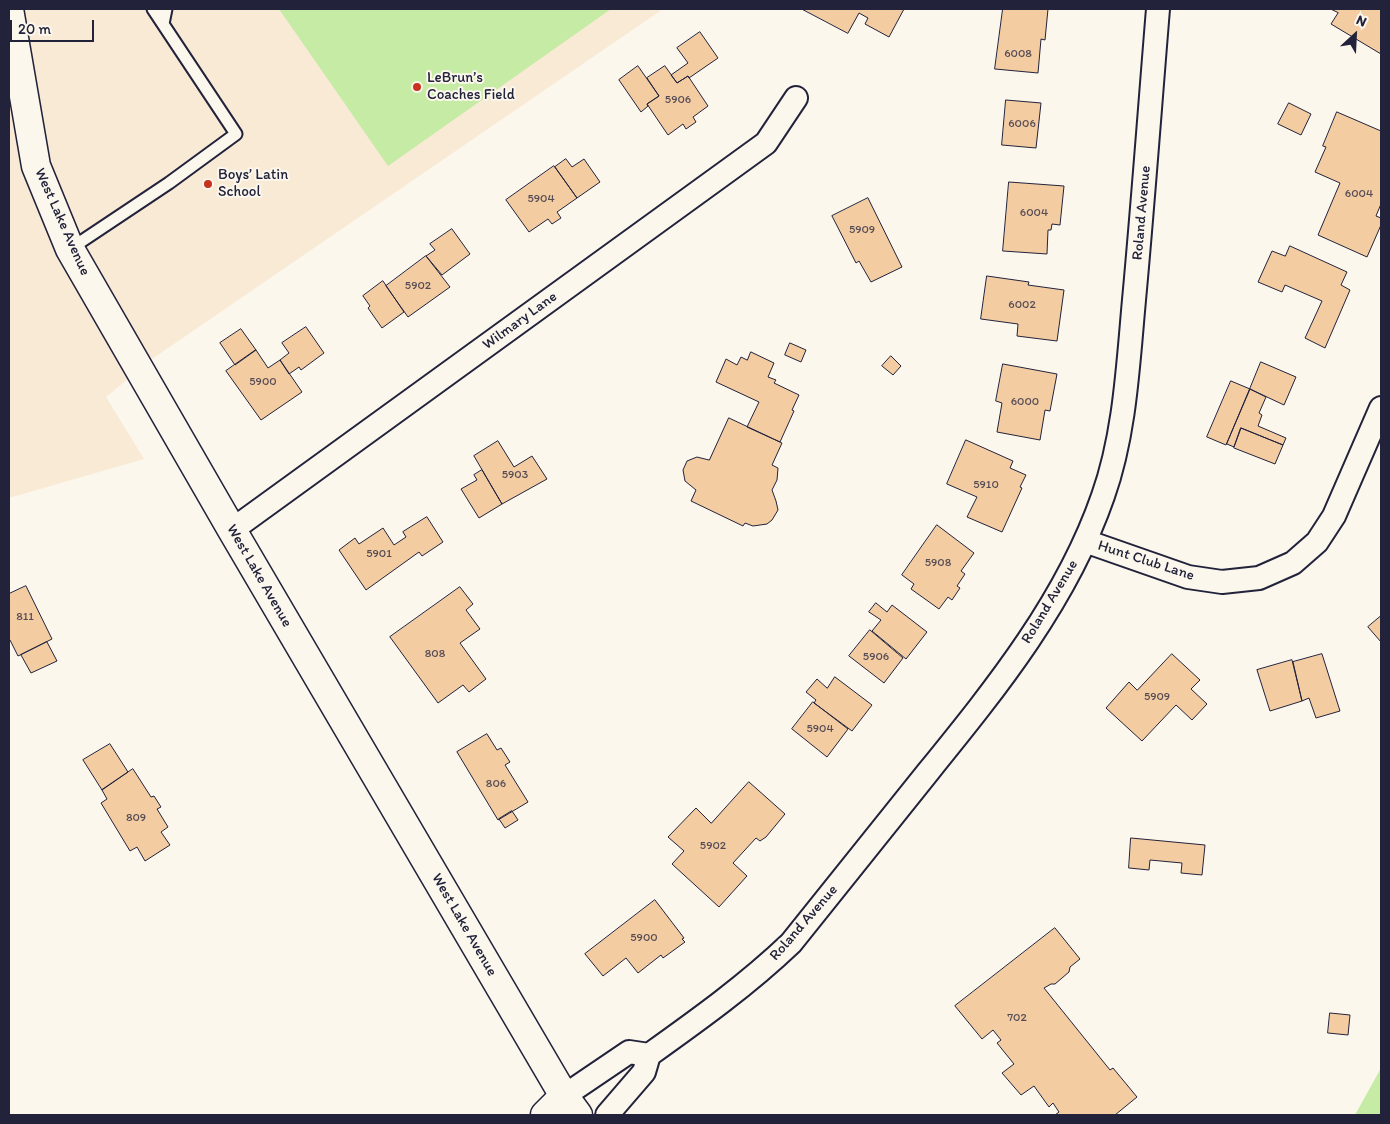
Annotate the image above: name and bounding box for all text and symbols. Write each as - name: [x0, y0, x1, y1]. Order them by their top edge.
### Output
- scale bar: [12, 10, 96, 42]
- north arrow: [1330, 10, 1380, 60]
- text: N: [1354, 11, 1369, 31]
- text: 20 m: [18, 20, 51, 38]
- house number: 6008: [1004, 47, 1032, 61]
- place label: LeBrun’s Coaches Field: [427, 69, 515, 104]
- marker: LeBrun’s Coaches Field: [411, 81, 423, 93]
- house number: 5906: [665, 93, 691, 107]
- house number: 6006: [1008, 117, 1036, 131]
- street label: West Lake Avenue: [30, 165, 94, 279]
- street label: Roland Avenue: [1129, 165, 1155, 261]
- place label: Boys’ Latin School: [218, 166, 288, 201]
- marker: Boys’ Latin School: [202, 178, 214, 190]
- house number: 6004: [1345, 187, 1373, 201]
- house number: 5904: [527, 192, 555, 206]
- house number: 6004: [1020, 206, 1048, 220]
- house number: 5909: [849, 223, 875, 237]
- house number: 5902: [405, 279, 431, 293]
- street label: Wilmary Lane: [479, 288, 561, 354]
- house number: 6002: [1008, 298, 1036, 312]
- house number: 5900: [249, 375, 277, 389]
- house number: 6000: [1011, 395, 1039, 409]
- house number: 5903: [502, 468, 528, 482]
- house number: 5910: [973, 478, 999, 492]
- street label: West Lake Avenue: [222, 521, 296, 631]
- street label: Hunt Club Lane: [1095, 537, 1197, 585]
- house number: 5901: [366, 547, 392, 561]
- house number: 5908: [925, 556, 951, 570]
- street label: Roland Avenue: [1018, 557, 1082, 647]
- house number: 811: [16, 610, 34, 624]
- house number: 808: [425, 647, 445, 661]
- house number: 5906: [863, 650, 889, 664]
- house number: 5909: [1144, 690, 1170, 704]
- house number: 5904: [806, 722, 834, 736]
- house number: 806: [486, 777, 506, 791]
- house number: 809: [126, 811, 146, 825]
- house number: 5902: [700, 839, 726, 853]
- street label: West Lake Avenue: [427, 870, 501, 980]
- street label: Roland Avenue: [766, 881, 842, 965]
- house number: 5900: [630, 931, 658, 945]
- house number: 702: [1007, 1011, 1027, 1025]

